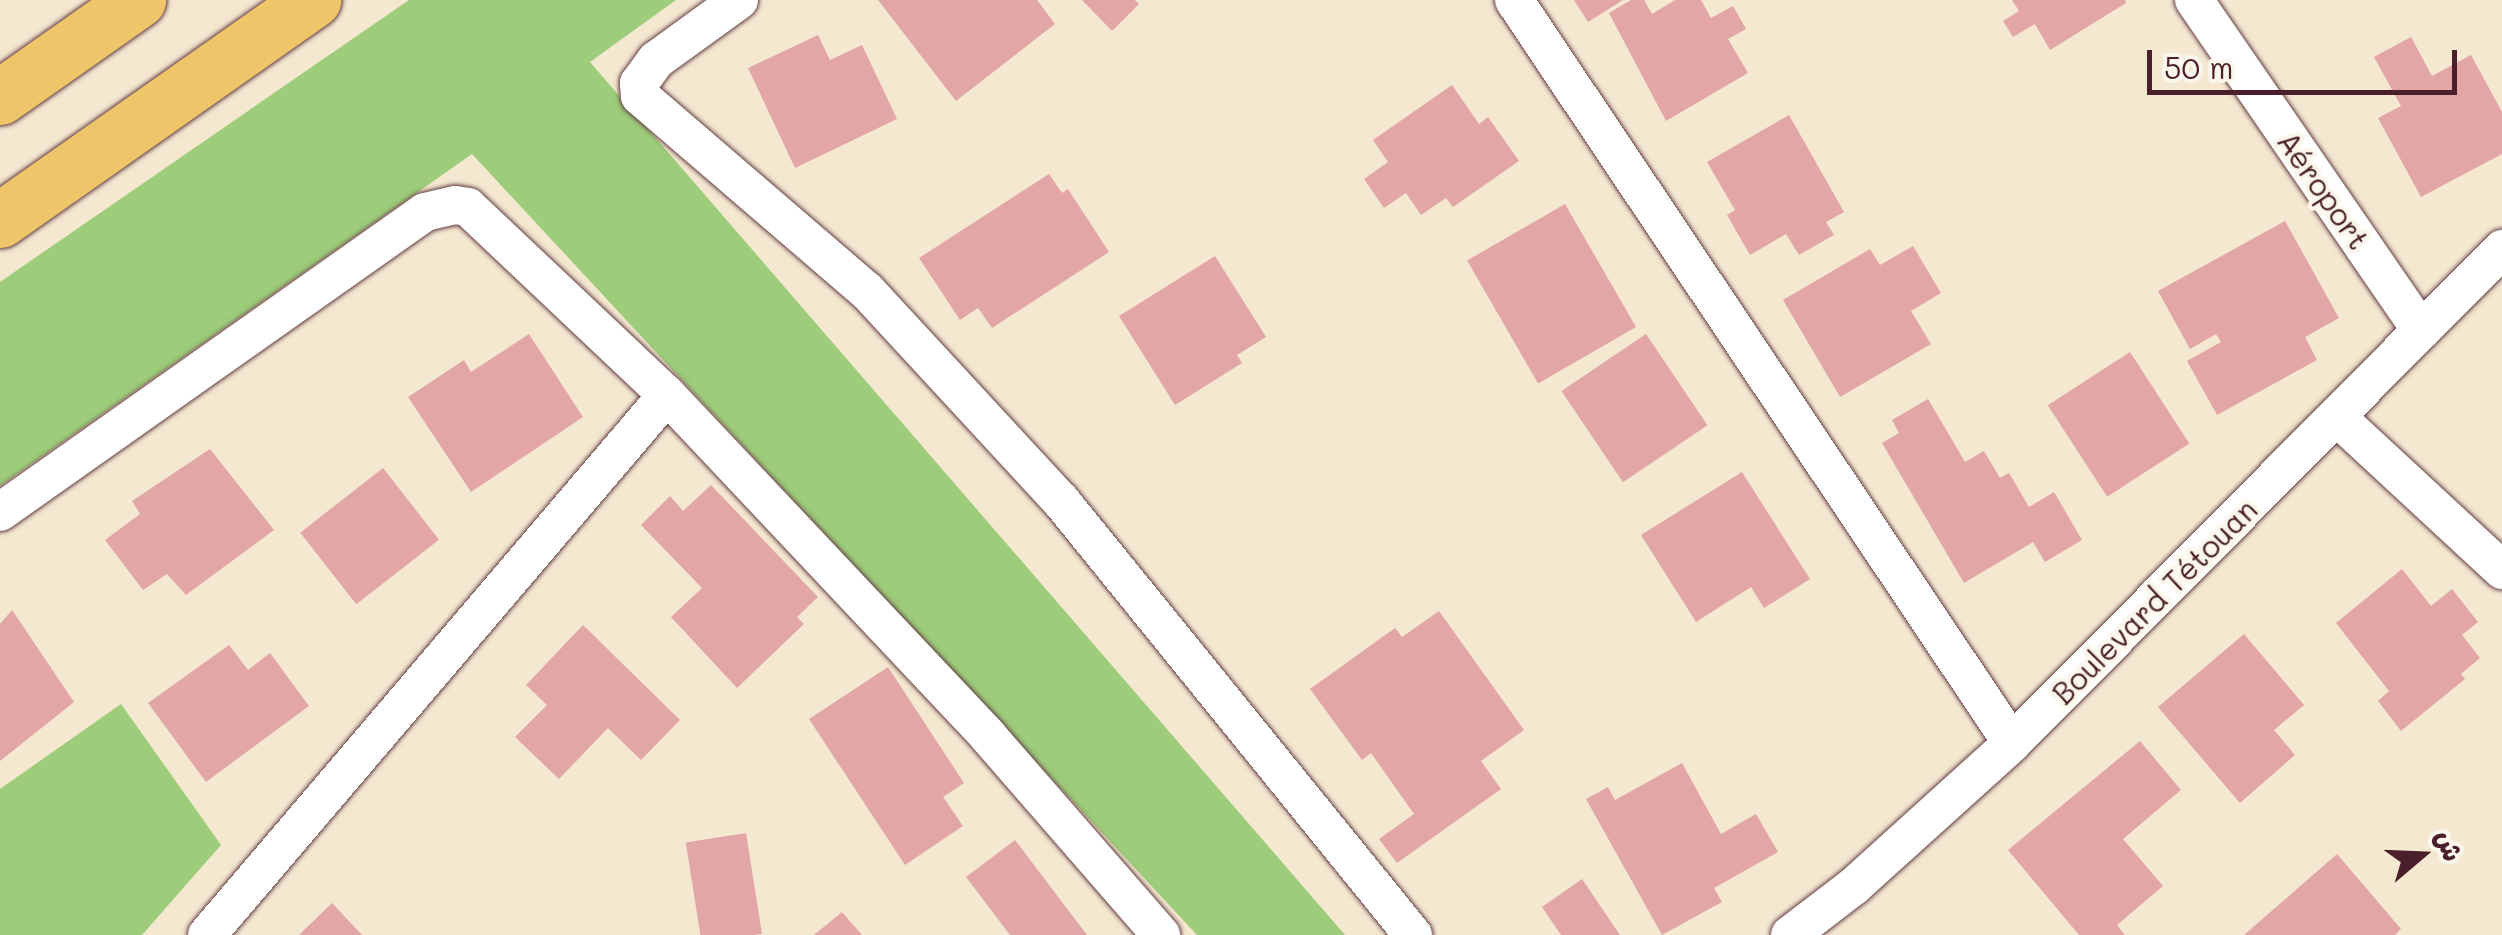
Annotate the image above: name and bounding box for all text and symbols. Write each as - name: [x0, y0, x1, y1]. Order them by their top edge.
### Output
- scale bar: [2152, 30, 2462, 92]
- text: 50 m: [2164, 47, 2234, 87]
- street label: Aéroport: [2270, 124, 2378, 256]
- street label: Boulevard Tétouan: [2044, 491, 2264, 711]
- north arrow: [2372, 805, 2472, 905]
- text: ش: [2428, 825, 2472, 866]

